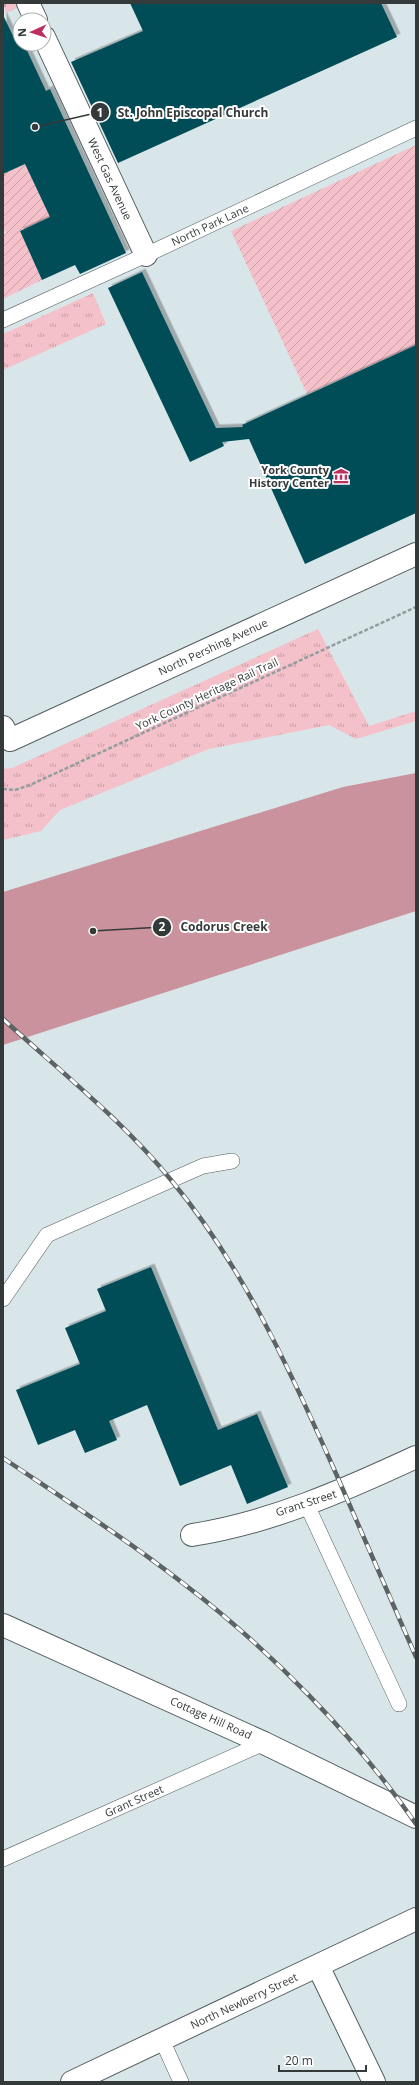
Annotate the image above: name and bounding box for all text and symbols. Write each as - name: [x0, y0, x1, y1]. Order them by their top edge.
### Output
- north arrow: [12, 12, 52, 52]
- text: N: [14, 28, 29, 37]
- callout: St. John Episcopal Church: [90, 100, 277, 124]
- text: 1: [97, 104, 103, 121]
- text: St. John Episcopal Church: [118, 104, 268, 121]
- street label: West Gas Avenue: [85, 135, 136, 222]
- street label: North Park Lane: [169, 200, 251, 249]
- place label: York County History Center: [249, 462, 330, 490]
- museum icon: York County History Center: [332, 467, 350, 485]
- street label: North Pershing Avenue: [156, 615, 270, 678]
- street label: York County Heritage Rail Trail: [133, 654, 280, 733]
- callout: Codorus Creek: [152, 915, 275, 939]
- text: 2: [159, 918, 166, 935]
- text: Codorus Creek: [180, 918, 268, 935]
- street label: Grant Street: [274, 1486, 338, 1519]
- street label: Cottage Hill Road: [168, 1693, 254, 1742]
- street label: Grant Street: [102, 1781, 166, 1820]
- street label: North Newberry Street: [188, 1969, 300, 2032]
- scale bar: [279, 2047, 366, 2073]
- text: 20 m: [285, 2052, 313, 2069]

